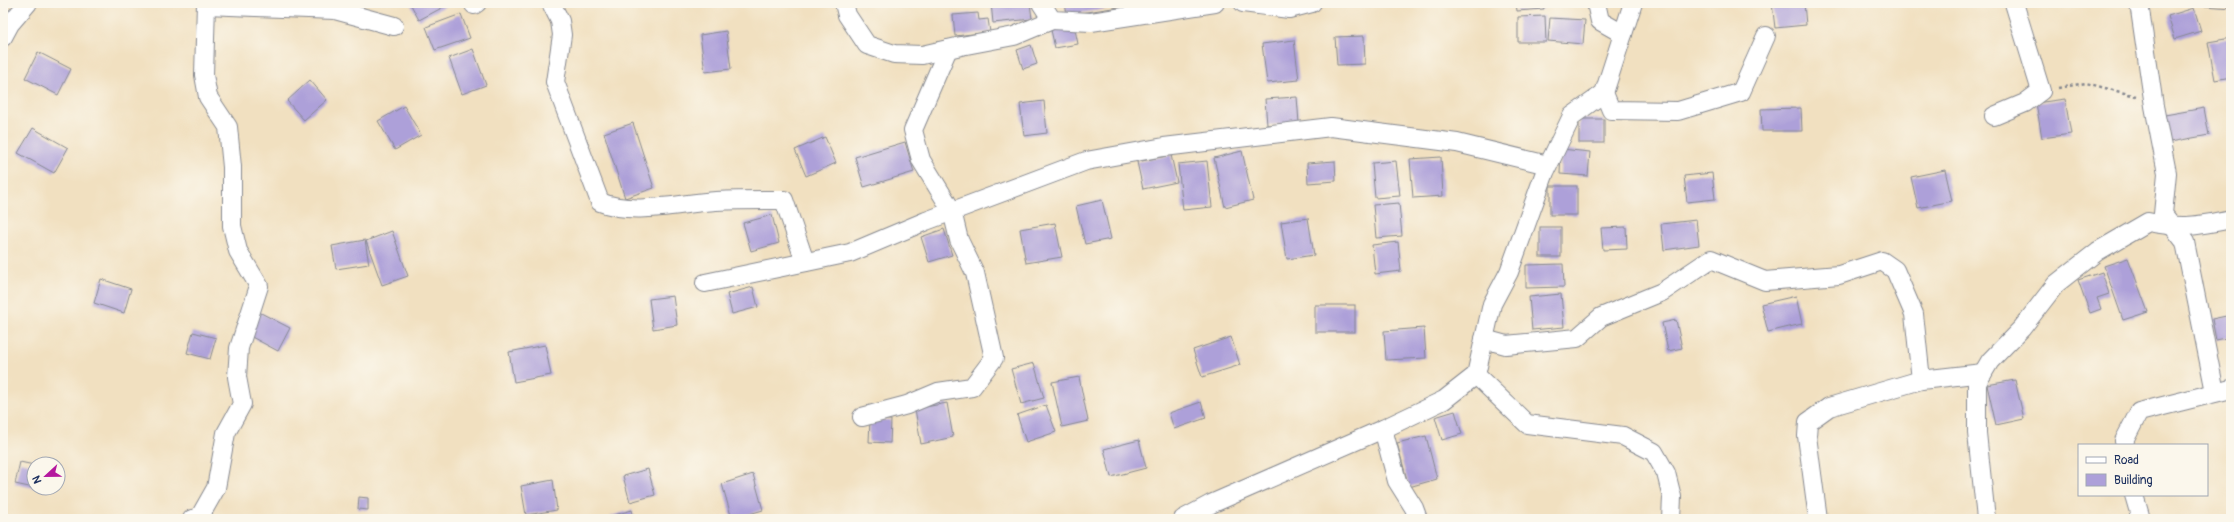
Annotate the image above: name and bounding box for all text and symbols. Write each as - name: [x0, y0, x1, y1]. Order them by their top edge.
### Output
- legend: [2078, 444, 2208, 496]
- text: Road: [2114, 453, 2139, 468]
- north arrow: [26, 456, 66, 496]
- text: N: [30, 473, 45, 485]
- text: Building: [2114, 473, 2153, 488]

